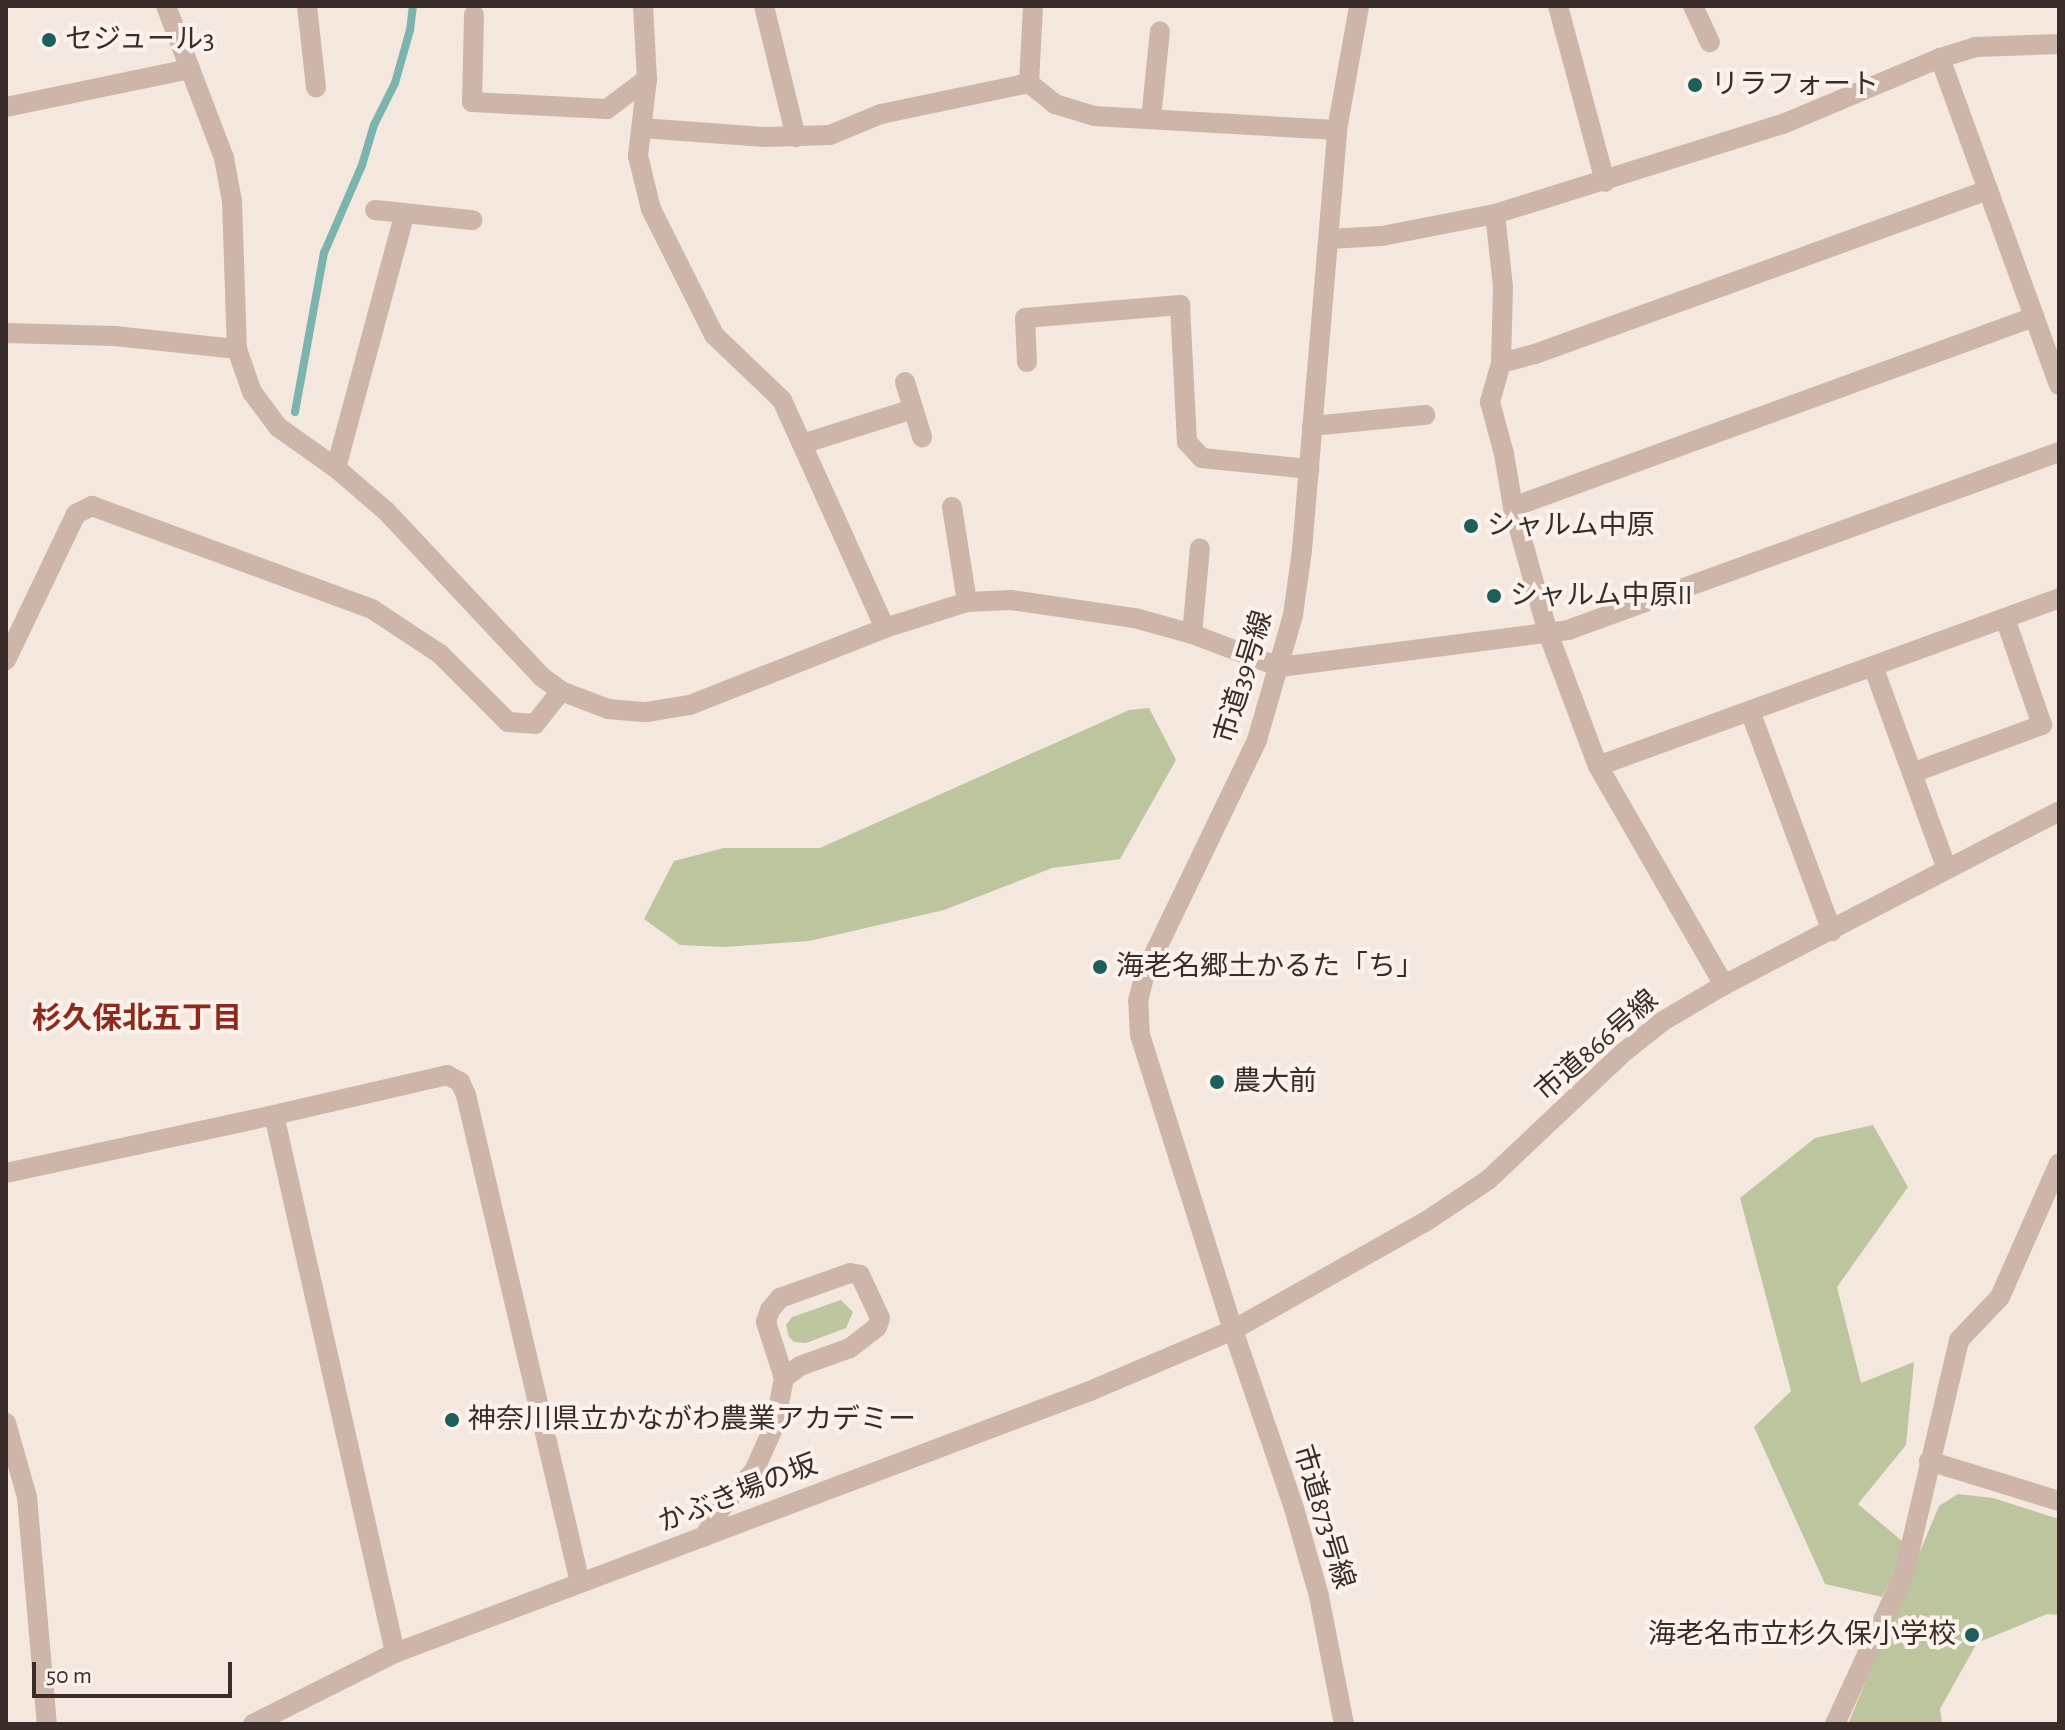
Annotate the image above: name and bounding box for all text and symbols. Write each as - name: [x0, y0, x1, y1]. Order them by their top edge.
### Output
- place label: セジュール3: [65, 23, 217, 57]
- marker: セジュール3: [40, 31, 58, 49]
- place label: リラフォート: [1711, 68, 1879, 102]
- marker: リラフォート: [1686, 76, 1704, 94]
- place label: シャルム中原: [1487, 509, 1655, 543]
- marker: シャルム中原: [1462, 517, 1480, 535]
- place label: シャルム中原II: [1510, 579, 1693, 613]
- marker: シャルム中原II: [1485, 587, 1503, 605]
- street label: 市道39号線: [1208, 607, 1280, 747]
- place label: 海老名郷土かるた「ち」: [1116, 950, 1424, 984]
- marker: 海老名郷土かるた「ち」: [1091, 958, 1109, 976]
- street label: 市道866号線: [1529, 984, 1665, 1108]
- district label: 杉久保北五丁目: [32, 1001, 242, 1037]
- place label: 農大前: [1233, 1065, 1317, 1099]
- marker: 農大前: [1208, 1073, 1226, 1091]
- place label: 神奈川県立かながわ農業アカデミー: [468, 1403, 916, 1437]
- marker: 神奈川県立かながわ農業アカデミー: [443, 1411, 461, 1429]
- street label: 市道873号線: [1285, 1441, 1361, 1593]
- street label: かぶき場の坂: [654, 1448, 822, 1540]
- place label: 海老名市立杉久保小学校: [1648, 1618, 1956, 1652]
- marker: 海老名市立杉久保小学校: [1963, 1626, 1981, 1644]
- scale bar: [36, 1646, 236, 1696]
- text: 50 m: [46, 1664, 92, 1688]

